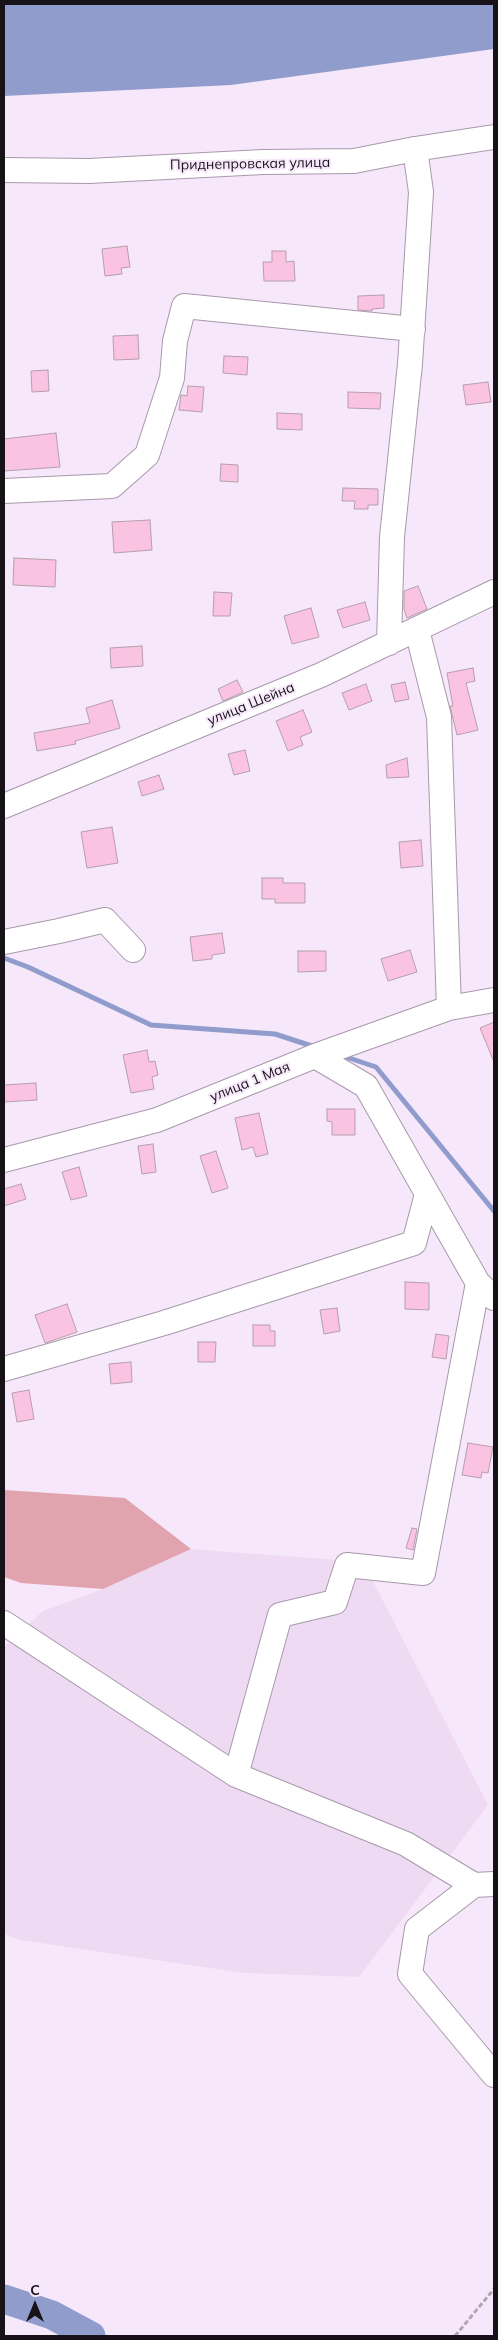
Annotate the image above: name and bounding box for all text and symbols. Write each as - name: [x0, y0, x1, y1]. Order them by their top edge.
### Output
- street label: Приднепровская улица: [170, 154, 330, 174]
- street label: улица Шейна: [205, 679, 297, 729]
- street label: улица 1 Мая: [208, 1058, 292, 1106]
- north arrow: [10, 2280, 60, 2330]
- text: С: [30, 2281, 40, 2299]

